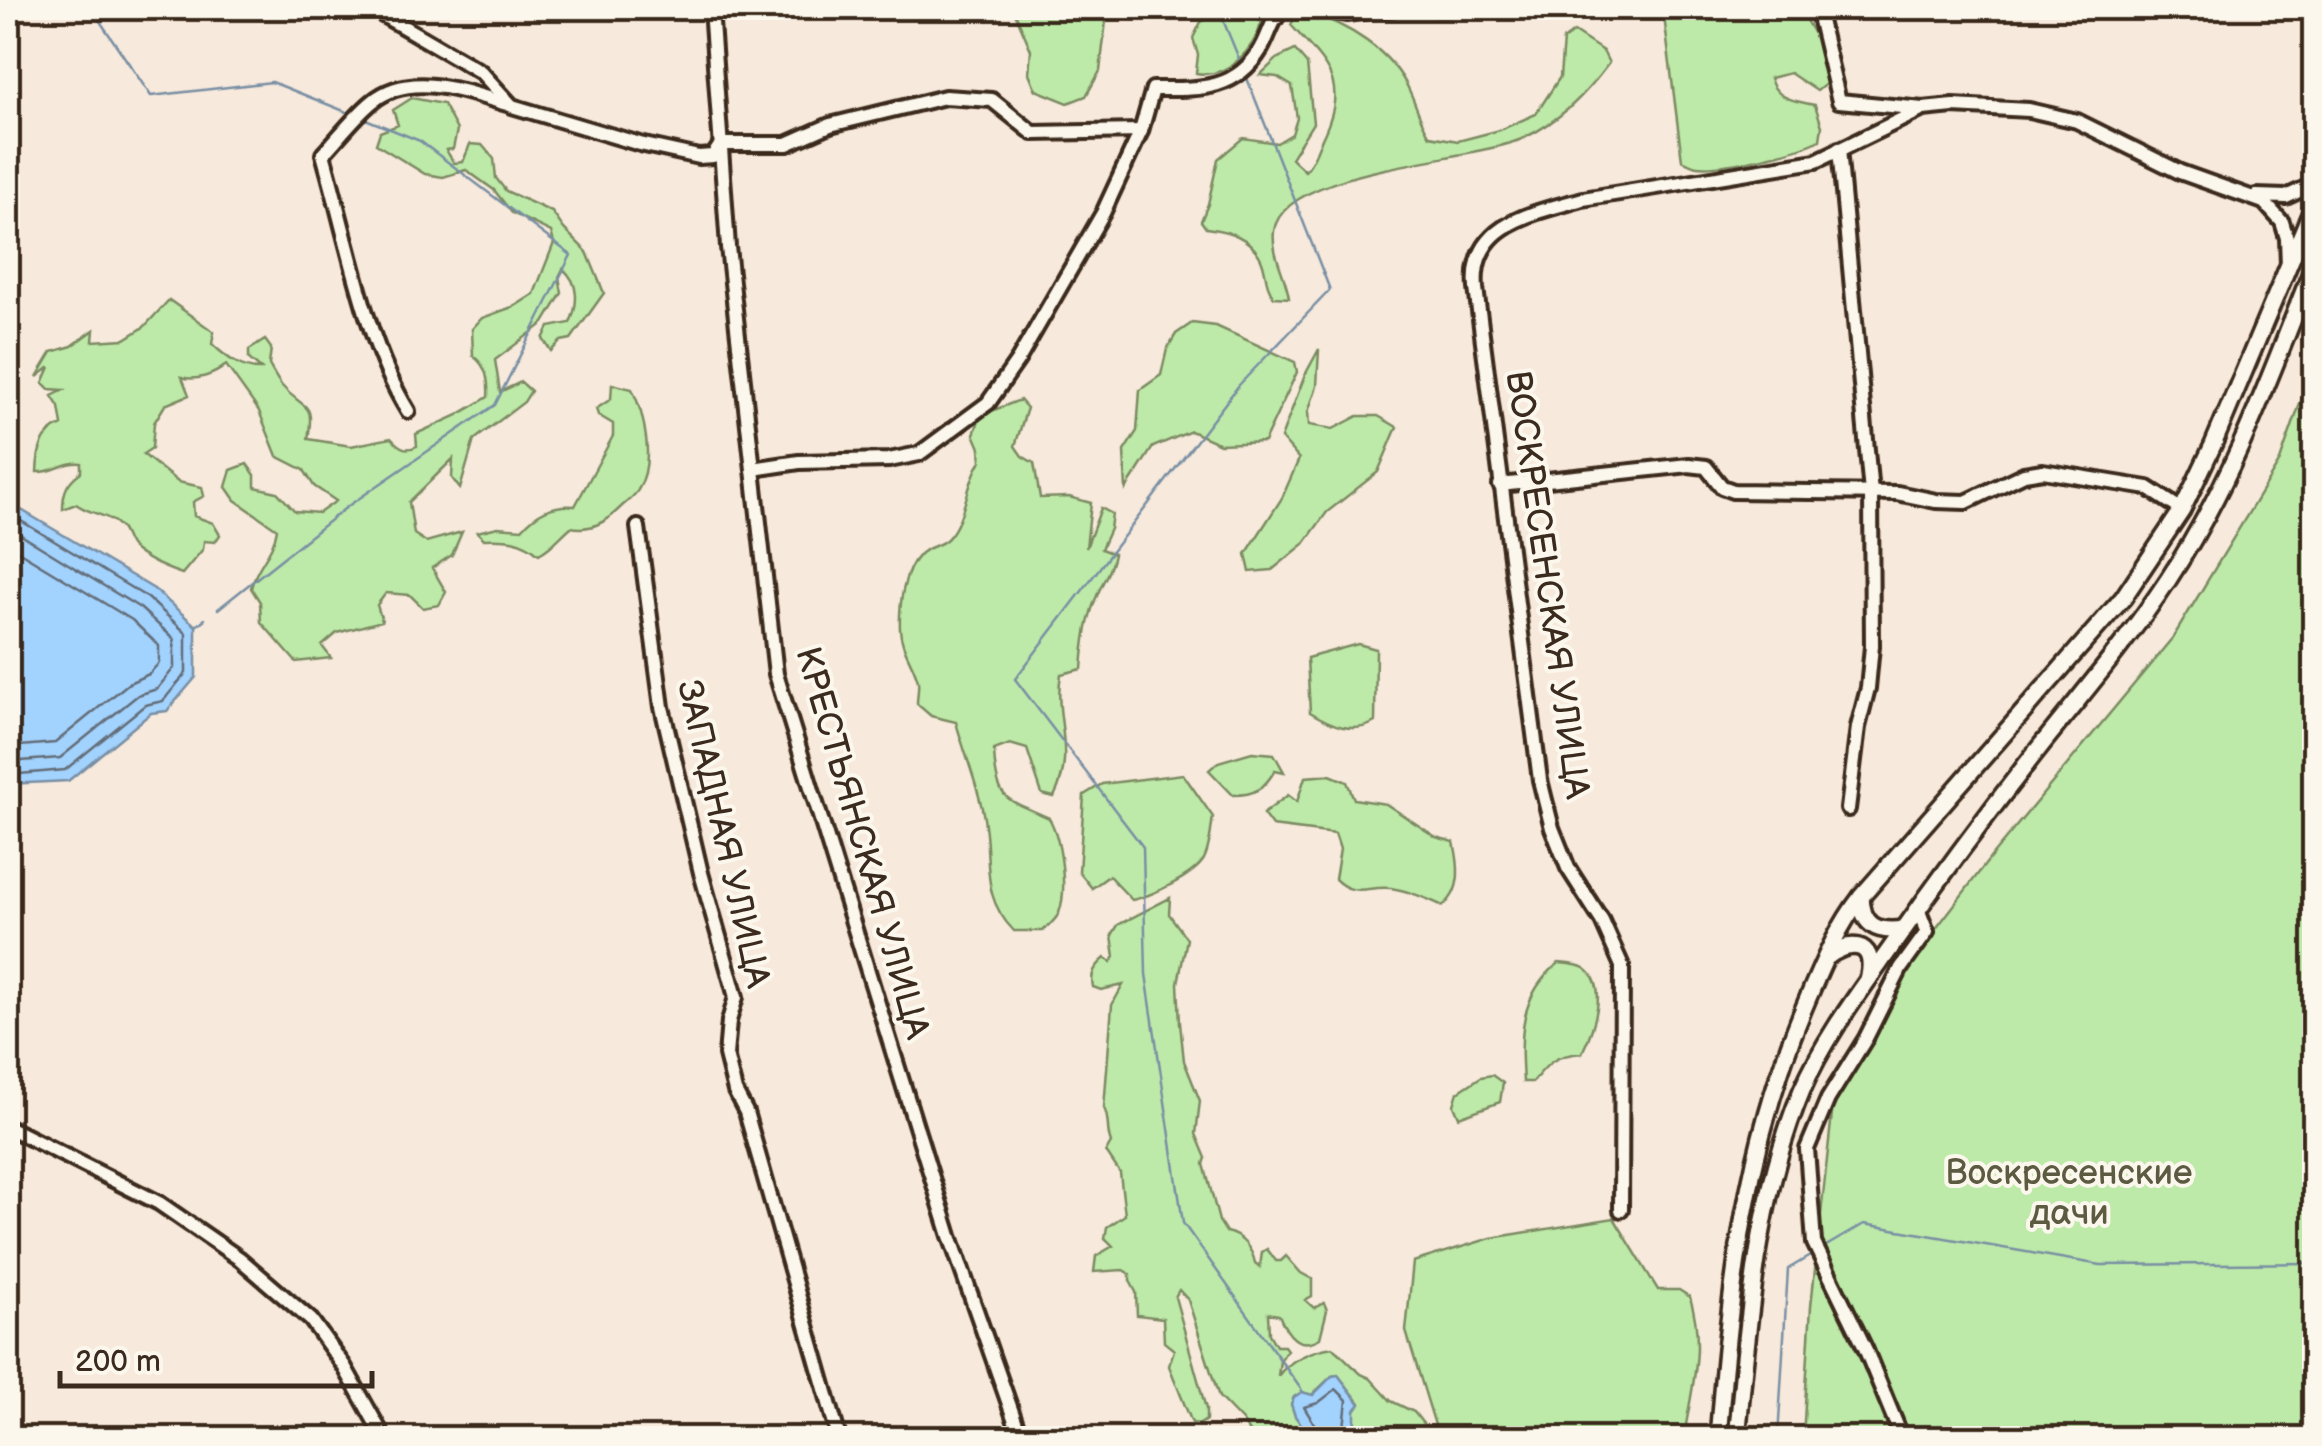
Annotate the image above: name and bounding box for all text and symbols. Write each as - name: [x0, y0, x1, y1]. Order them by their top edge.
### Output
- street label: ВОСКРЕСЕНСКАЯ УЛИЦА: [1496, 368, 1598, 802]
- street label: КРЕСТЬЯНСКАЯ УЛИЦА: [785, 642, 939, 1045]
- street label: ЗАПАДНАЯ УЛИЦА: [667, 676, 779, 993]
- park label: Воскресенские дачи: [1946, 1152, 2192, 1235]
- scale bar: [60, 1326, 372, 1388]
- text: 200 m: [75, 1344, 161, 1380]

